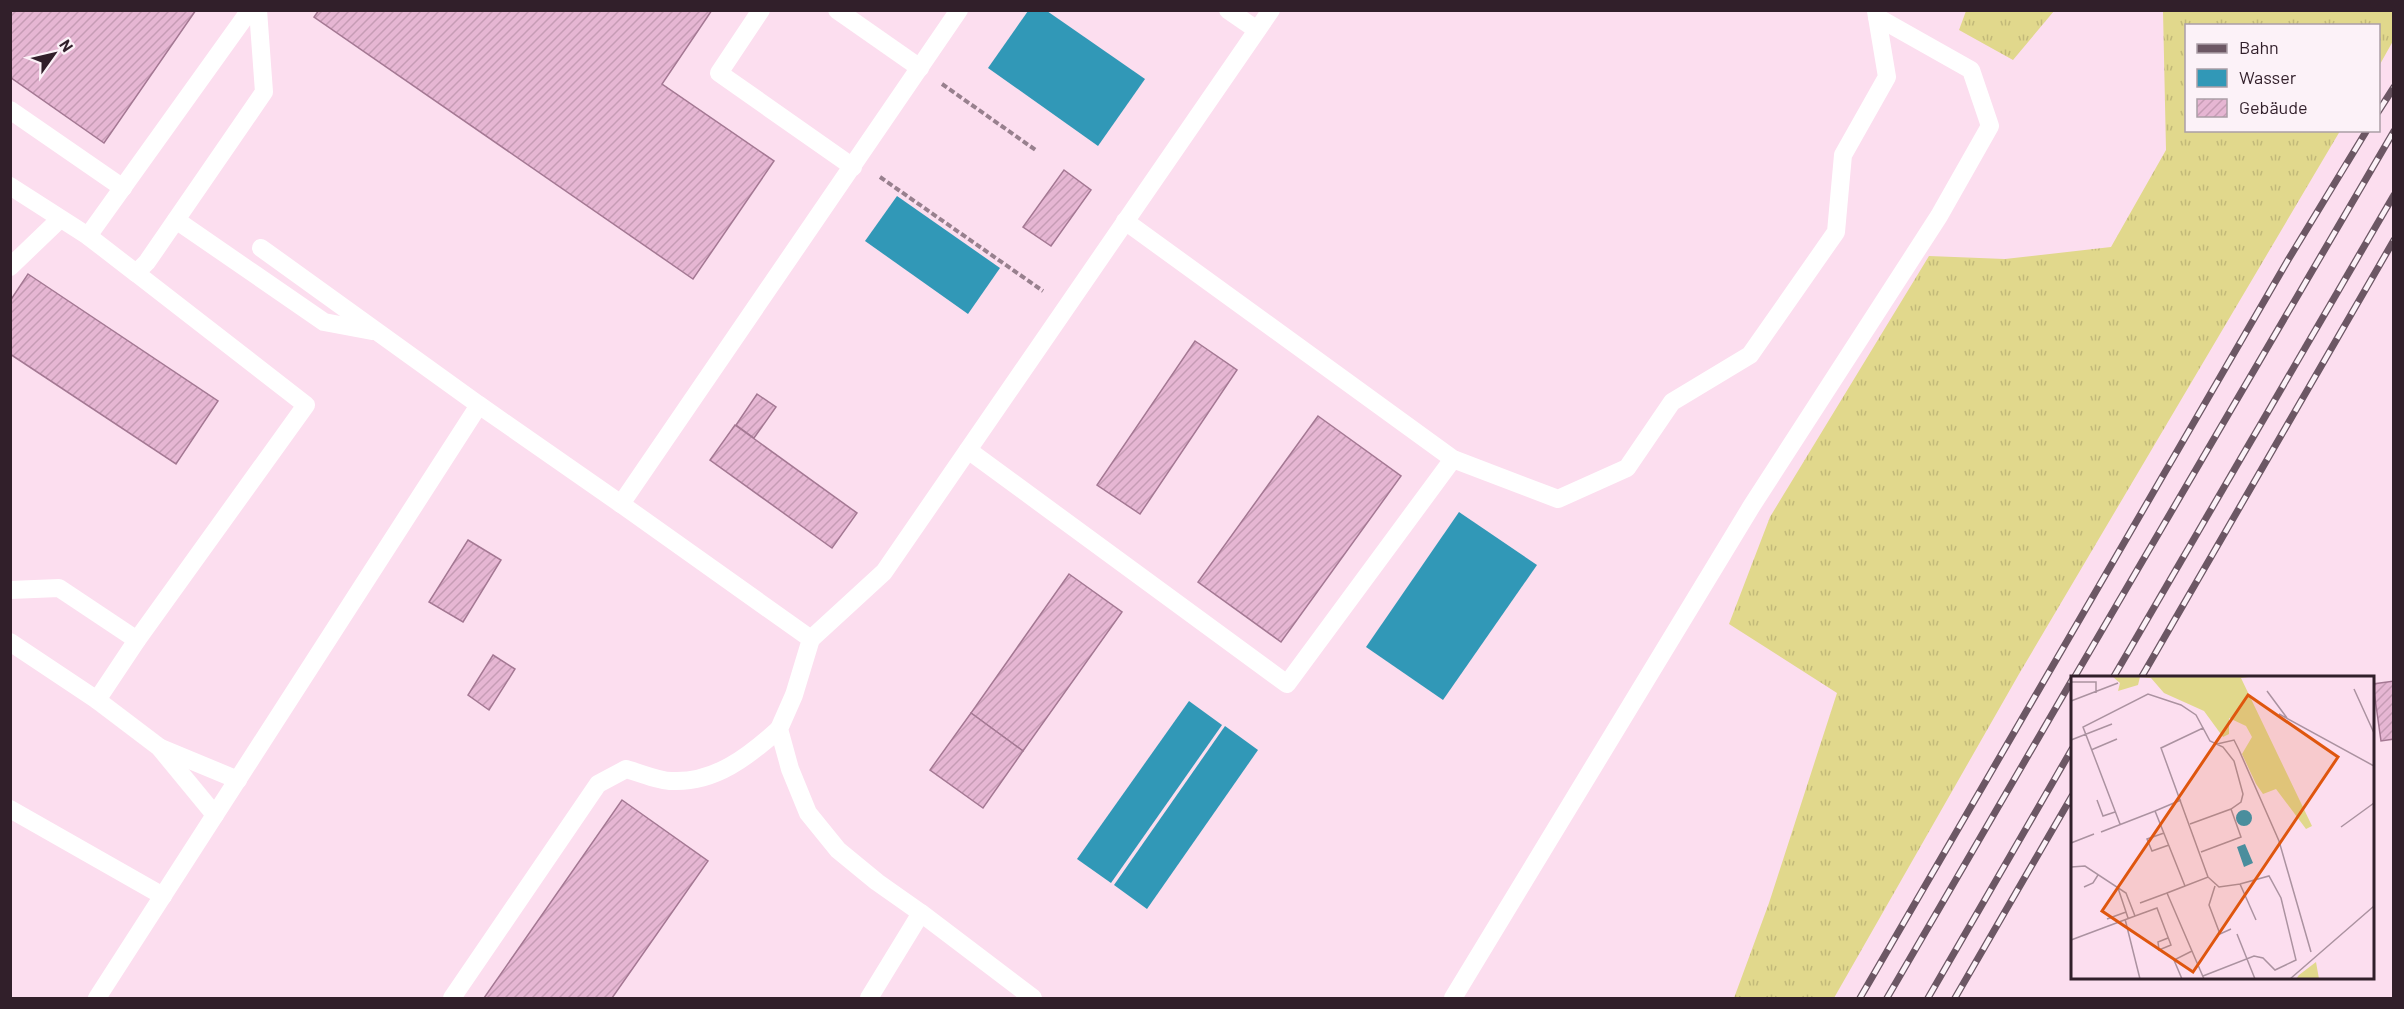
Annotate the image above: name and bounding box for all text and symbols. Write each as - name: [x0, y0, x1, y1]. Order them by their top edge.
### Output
- north arrow: [24, 24, 84, 84]
- legend: [2185, 24, 2380, 132]
- text: N: [56, 36, 78, 55]
- text: Bahn: [2239, 36, 2279, 58]
- text: Wasser: [2239, 66, 2297, 88]
- text: Gebäude: [2239, 96, 2308, 118]
- inset map: [2071, 676, 2374, 979]

